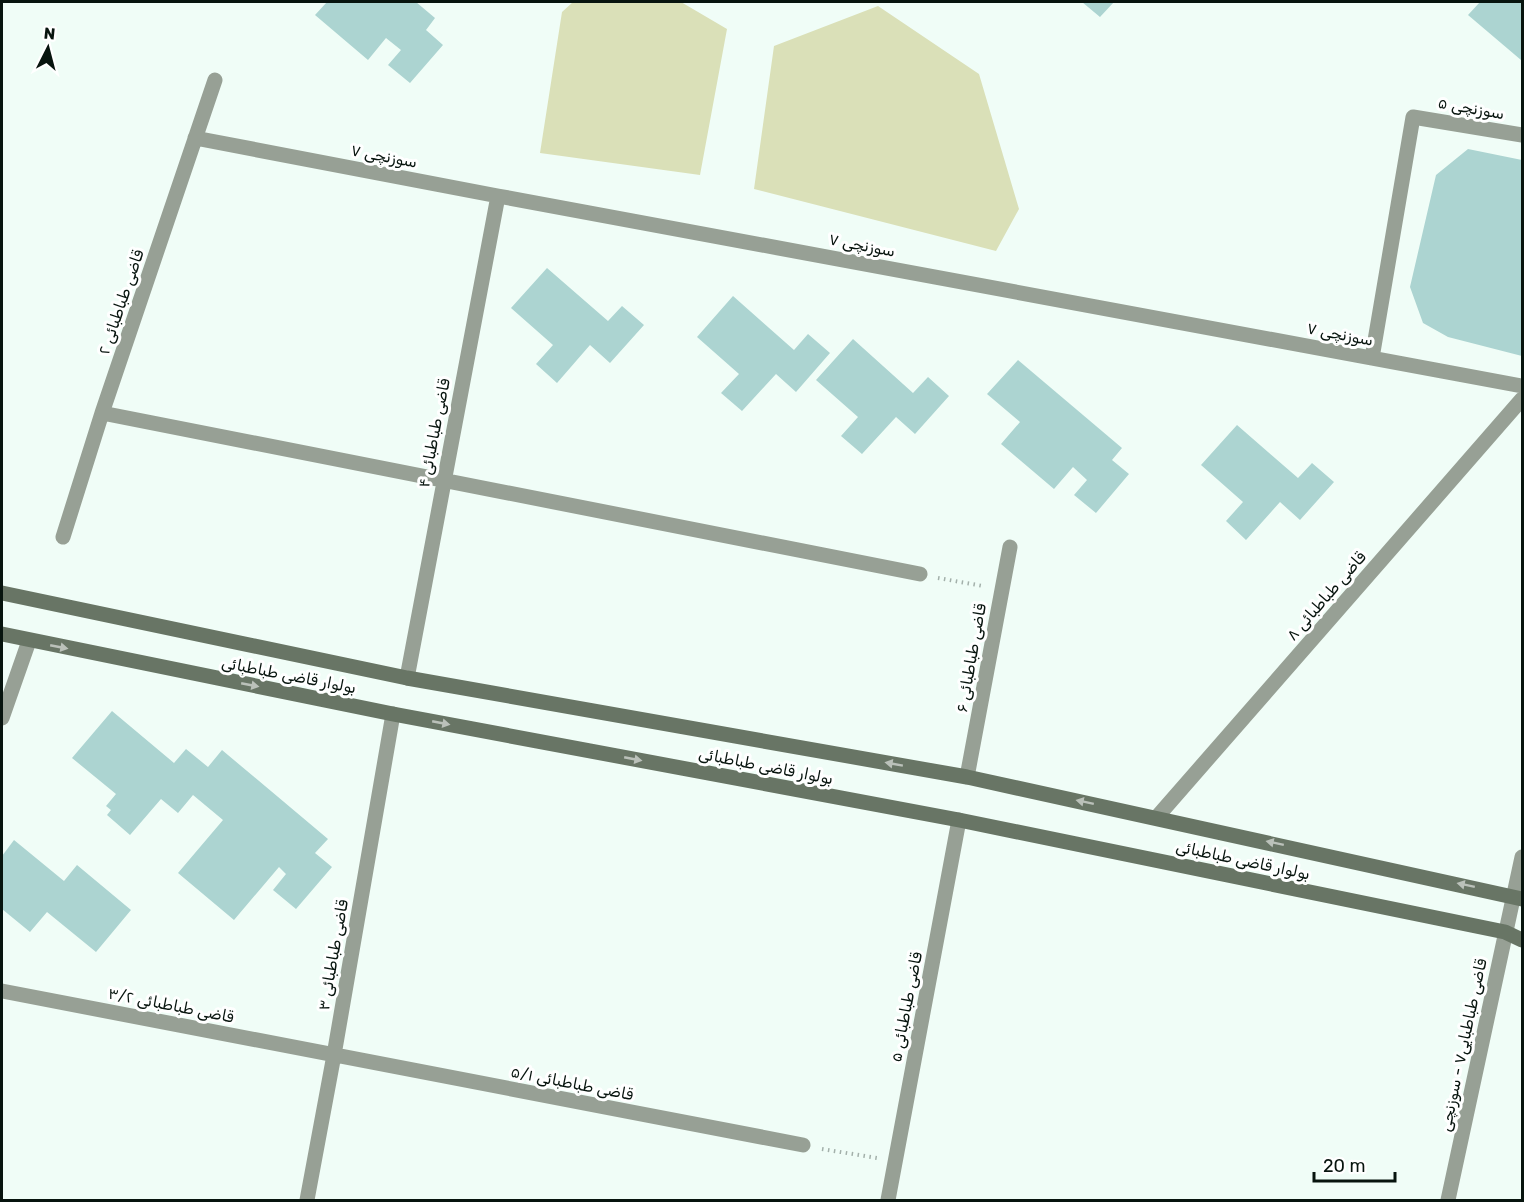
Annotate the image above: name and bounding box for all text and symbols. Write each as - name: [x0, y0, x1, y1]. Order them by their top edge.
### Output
- north arrow: [18, 18, 78, 78]
- text: N: [43, 24, 56, 44]
- street label: سوزنچی ۵: [1436, 93, 1506, 124]
- street label: سوزنچی ۷: [349, 140, 419, 173]
- street label: سوزنچی ۷: [827, 229, 897, 262]
- street label: قاضی طباطبائی ۲: [94, 247, 148, 357]
- street label: سوزنچی ۷: [1305, 318, 1375, 351]
- street label: قاضی طباطبائی ۴: [414, 376, 454, 489]
- street label: قاضی طباطبائی ۸: [1282, 547, 1370, 644]
- street label: قاضی طباطبائی ۶: [952, 602, 990, 714]
- one-way arrow: [49, 643, 68, 652]
- street label: بولوار قاضی طباطبائی: [220, 653, 358, 698]
- one-way arrow: [240, 681, 259, 690]
- one-way arrow: [432, 719, 451, 728]
- street label: بولوار قاضی طباطبائی: [697, 744, 835, 789]
- one-way arrow: [623, 755, 642, 764]
- one-way arrow: [884, 759, 903, 768]
- one-way arrow: [1076, 796, 1094, 806]
- street label: بولوار قاضی طباطبائی: [1174, 836, 1312, 884]
- one-way arrow: [1266, 838, 1285, 847]
- one-way arrow: [1456, 880, 1475, 889]
- street label: قاضی طباطبائی ۳: [314, 898, 352, 1012]
- street label: قاضی طباطبائی ۵: [886, 950, 926, 1064]
- street label: قاضی طباطبایی۷ - سوزنچی: [1435, 956, 1492, 1134]
- street label: قاضی طباطبائی ۳/۲: [106, 983, 236, 1027]
- street label: قاضی طباطبائی ۵/۱: [509, 1062, 635, 1104]
- scale bar: [1314, 1145, 1395, 1183]
- text: 20 m: [1323, 1155, 1365, 1177]

